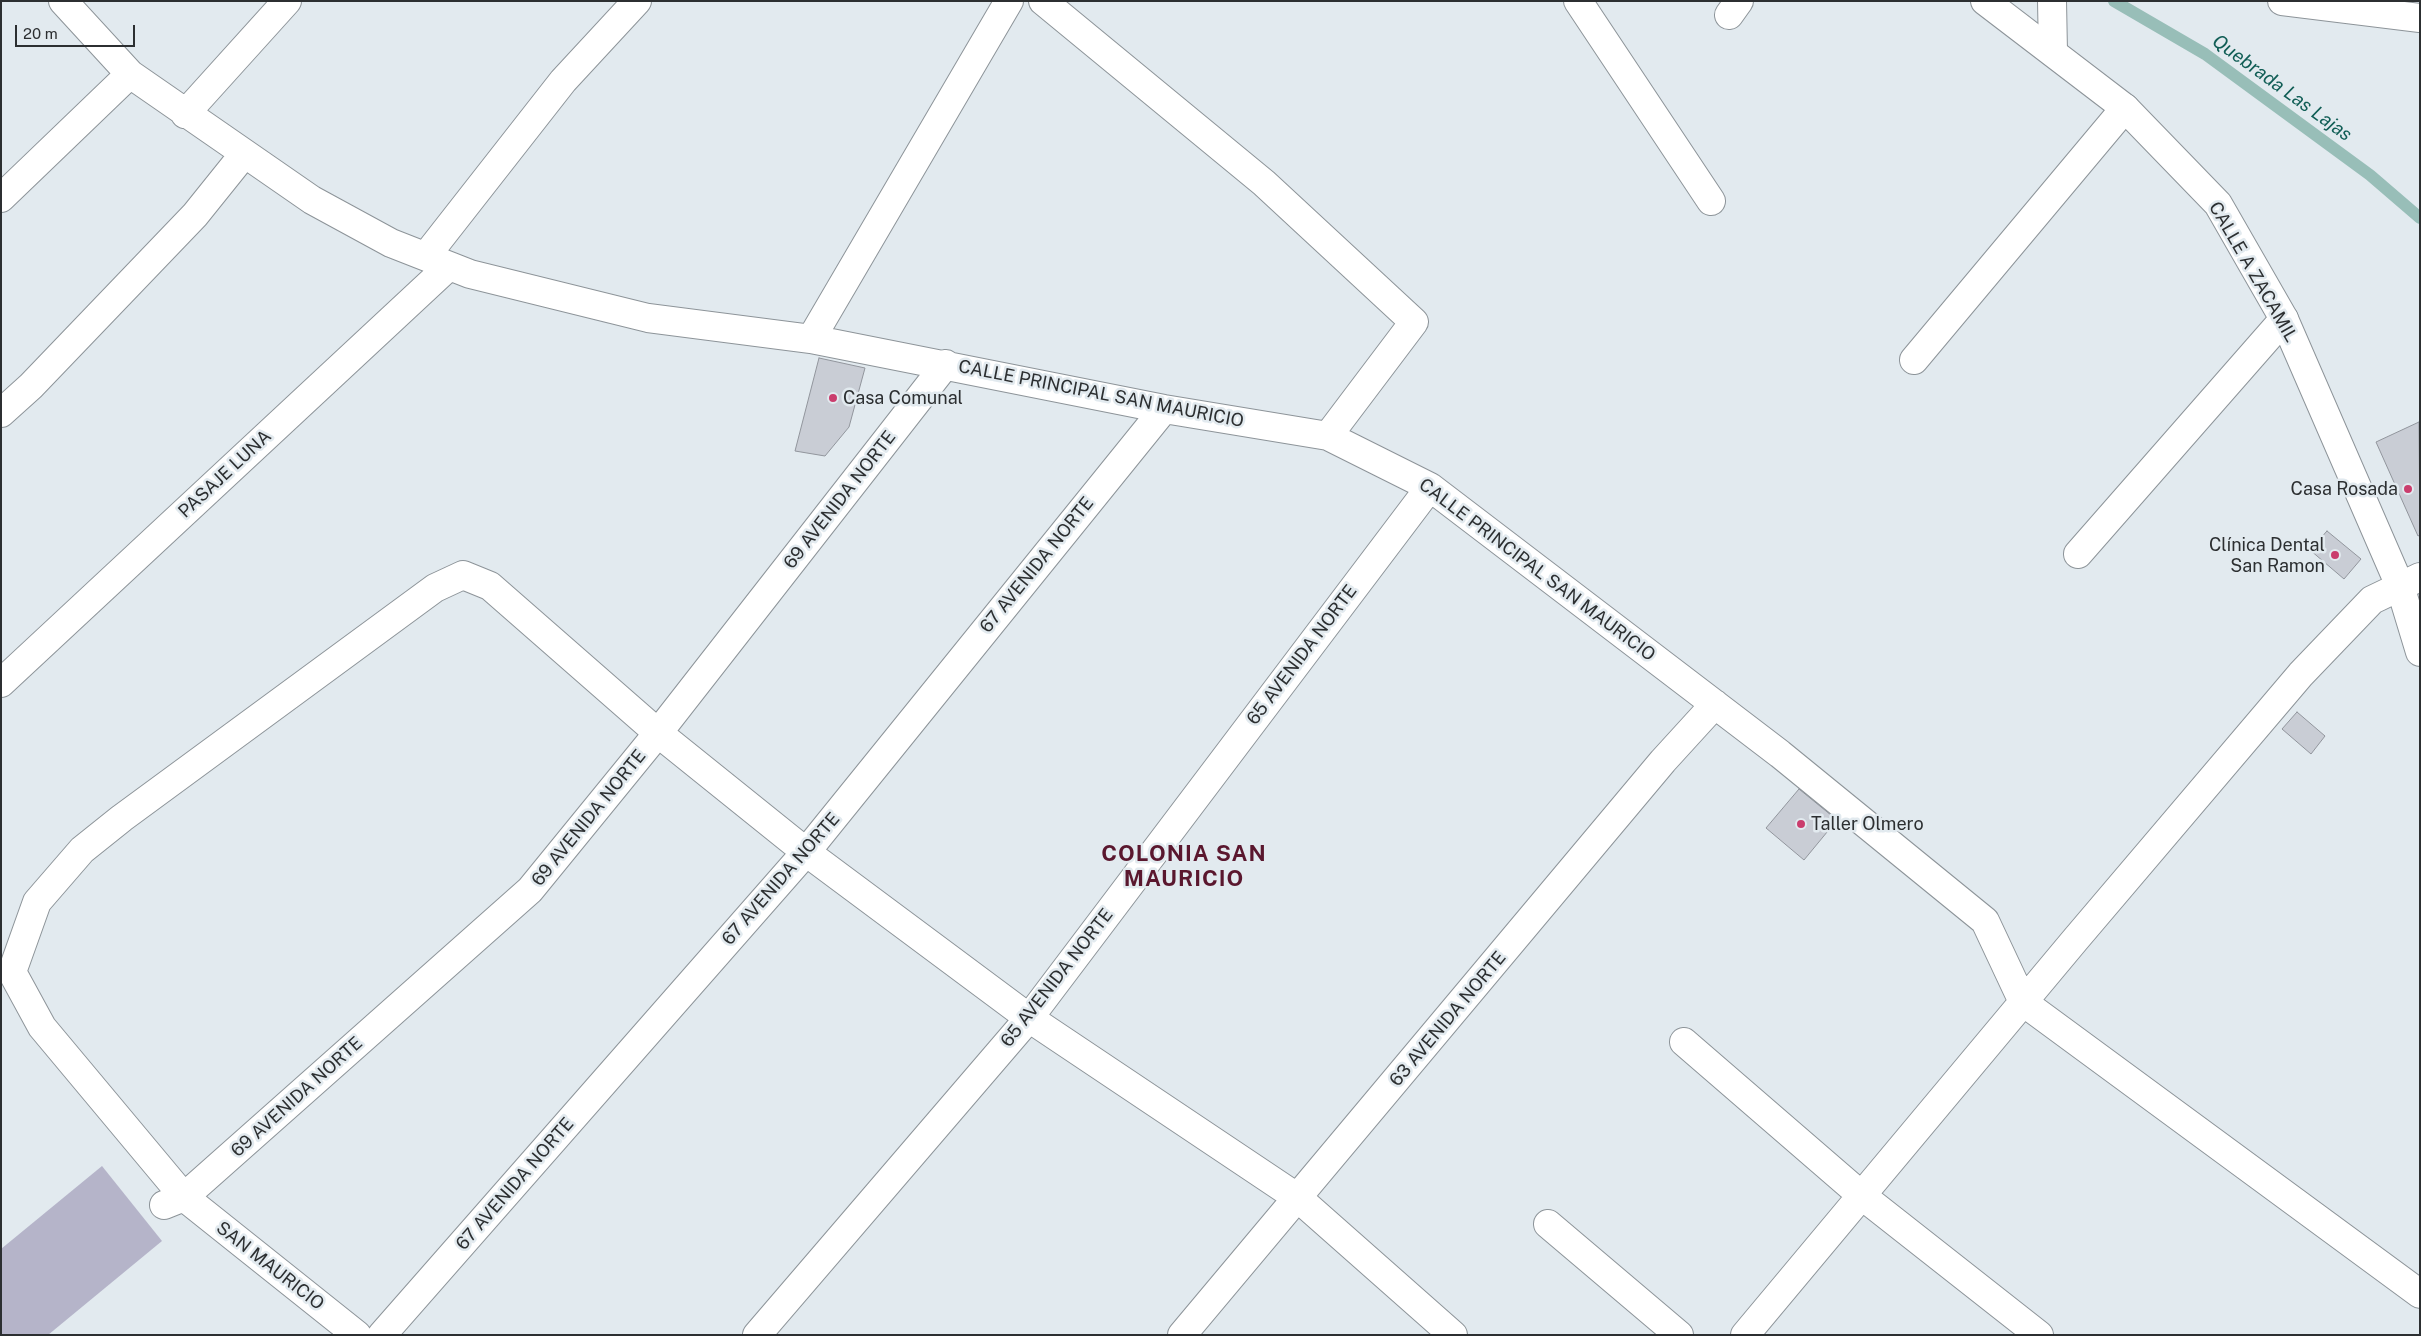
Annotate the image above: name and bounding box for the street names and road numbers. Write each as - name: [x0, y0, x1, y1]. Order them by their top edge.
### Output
- street label: CALLE A ZACAMIL: [2204, 198, 2302, 346]
- street label: CALLE PRINCIPAL SAN MAURICIO: [957, 356, 1245, 432]
- street label: PASAJE LUNA: [174, 425, 276, 523]
- street label: 69 AVENIDA NORTE: [779, 427, 901, 573]
- street label: CALLE PRINCIPAL SAN MAURICIO: [1415, 474, 1659, 666]
- street label: 67 AVENIDA NORTE: [976, 493, 1098, 637]
- street label: 65 AVENIDA NORTE: [1242, 581, 1362, 729]
- street label: 69 AVENIDA NORTE: [527, 745, 651, 891]
- street label: 67 AVENIDA NORTE: [718, 808, 844, 950]
- street label: 65 AVENIDA NORTE: [996, 905, 1118, 1051]
- street label: 63 AVENIDA NORTE: [1385, 947, 1511, 1091]
- street label: 69 AVENIDA NORTE: [227, 1032, 367, 1162]
- street label: 67 AVENIDA NORTE: [452, 1113, 578, 1255]
- street label: SAN MAURICIO: [212, 1217, 328, 1315]

